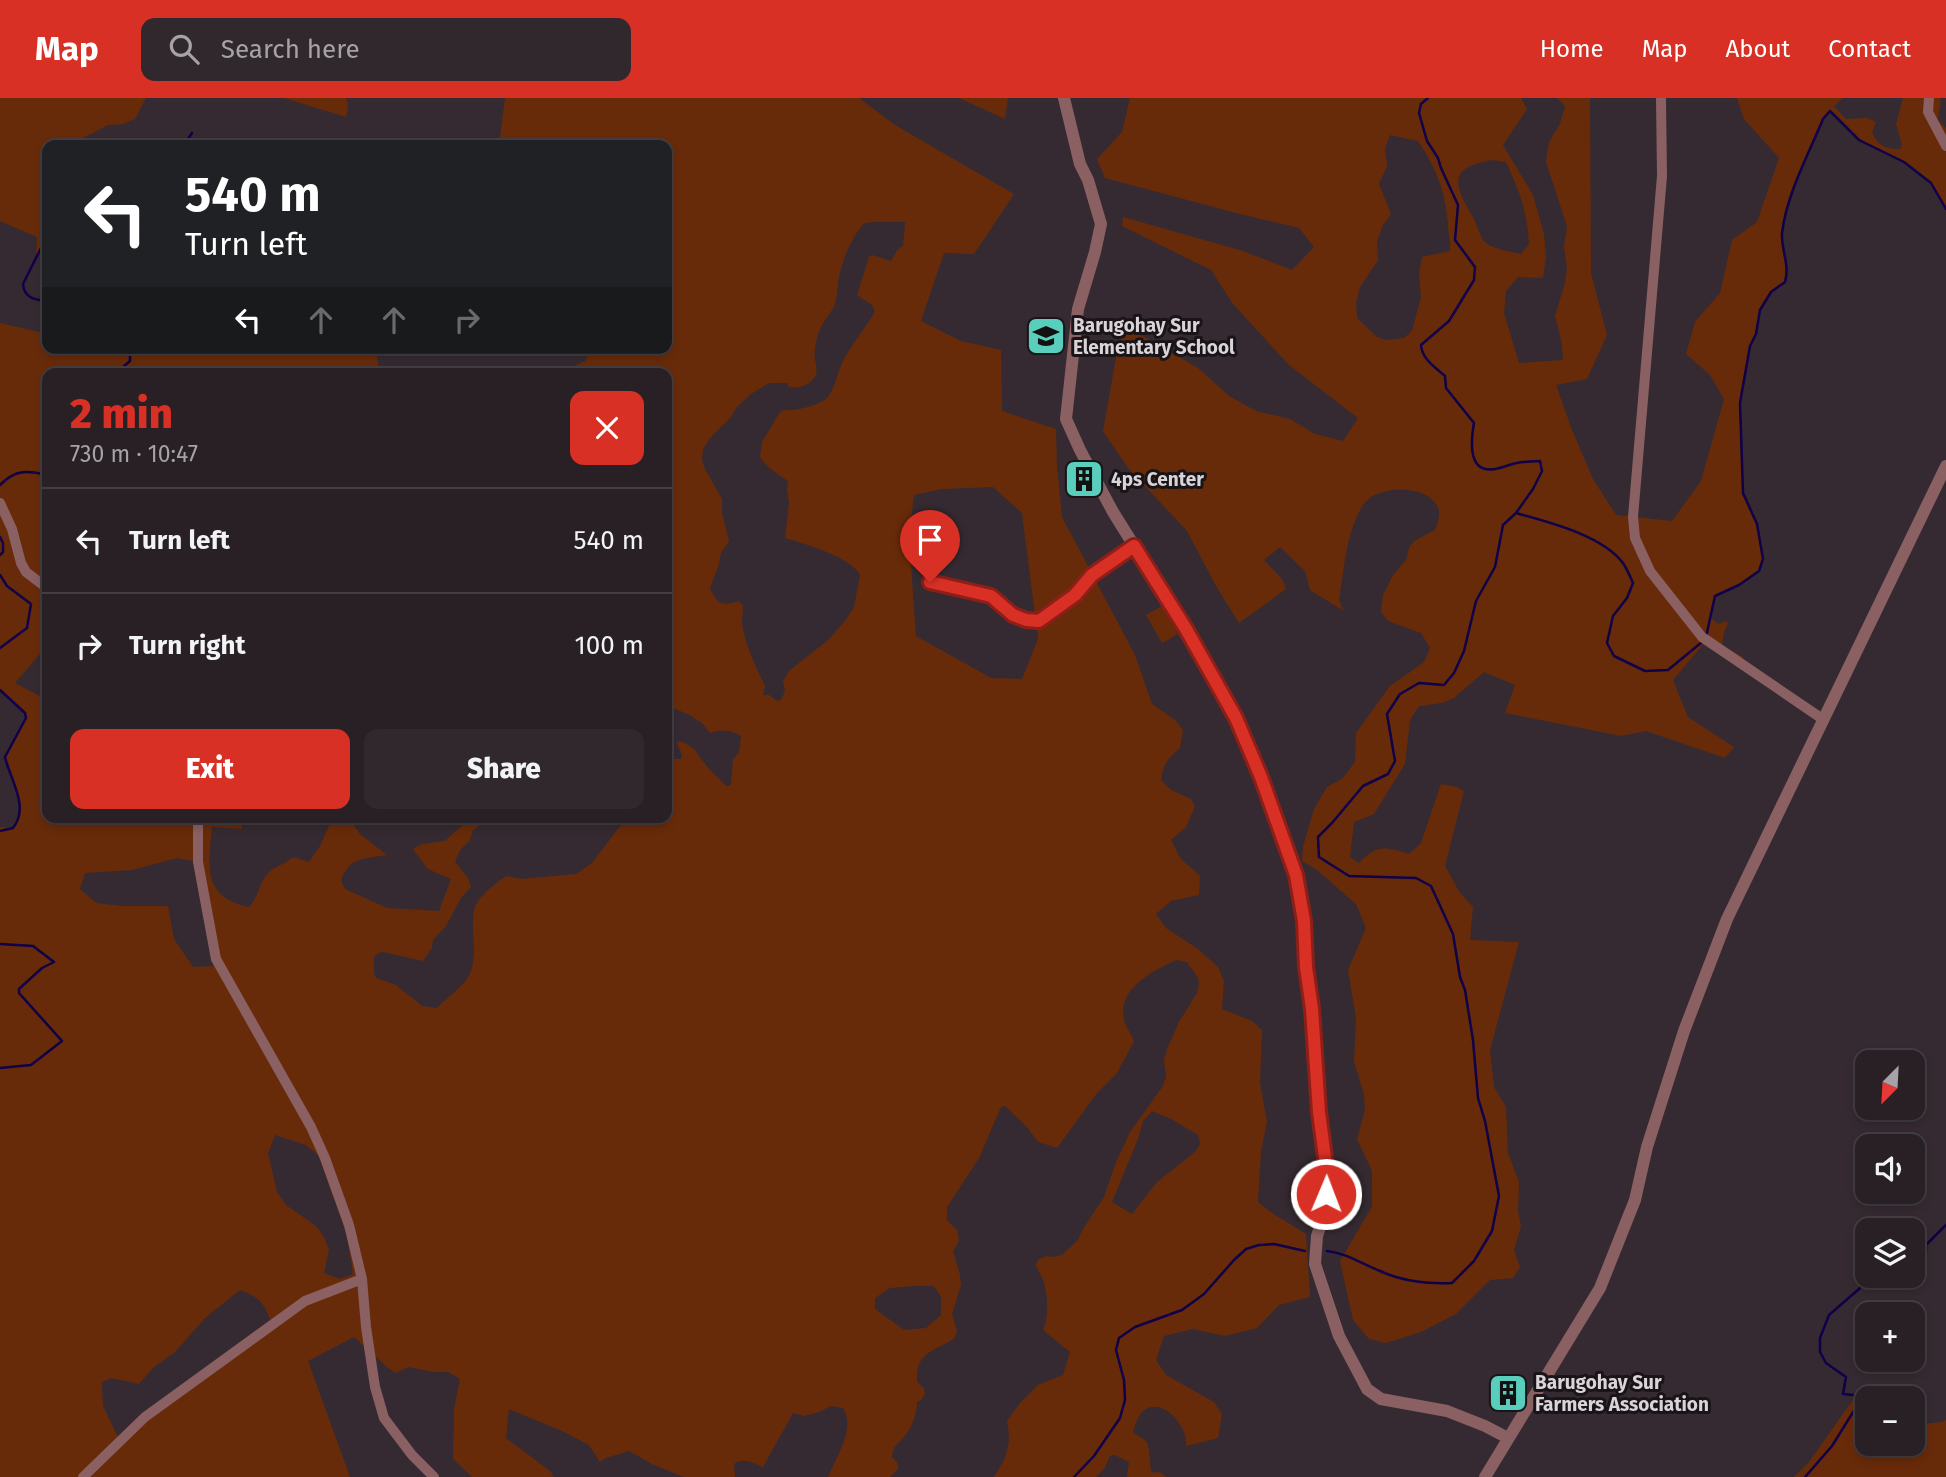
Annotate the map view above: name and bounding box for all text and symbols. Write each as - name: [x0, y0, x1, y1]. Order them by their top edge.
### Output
- search box: [141, 18, 631, 81]
- text: Map: [35, 29, 99, 69]
- icon: search: [165, 30, 203, 68]
- text: Search here: [221, 34, 360, 65]
- text: Home: [1540, 35, 1604, 63]
- text: Map: [1642, 35, 1688, 63]
- text: About: [1726, 35, 1790, 63]
- text: Contact: [1828, 35, 1911, 63]
- text: 540 m: [185, 165, 321, 224]
- icon: left: [70, 168, 161, 259]
- text: Turn left: [185, 225, 307, 263]
- icon: left: [229, 301, 267, 339]
- icon: ahead: [302, 301, 340, 339]
- icon: ahead: [375, 301, 413, 339]
- icon: right: [448, 301, 486, 339]
- place label: Barugohay Sur Elementary School: [1073, 314, 1235, 359]
- school or university icon: Barugohay Sur Elementary School: [1025, 315, 1067, 357]
- text: 2 min: [70, 389, 173, 439]
- button: close: [570, 391, 644, 465]
- text: 730 m · 10:47: [70, 440, 198, 468]
- building icon: 4ps Center: [1063, 458, 1105, 500]
- place label: 4ps Center: [1111, 468, 1204, 491]
- pin: [900, 510, 960, 582]
- icon: arrive: [911, 521, 949, 559]
- icon: left: [70, 522, 108, 560]
- text: Turn left: [129, 525, 230, 556]
- text: 540 m: [573, 525, 644, 556]
- icon: right: [70, 627, 108, 665]
- text: Turn right: [129, 630, 246, 661]
- text: 100 m: [575, 630, 644, 661]
- button: Exit: [70, 729, 350, 809]
- button: Share: [364, 729, 644, 809]
- north arrow: [1855, 1050, 1925, 1120]
- map controls: [1855, 1050, 1925, 1456]
- button: sound: [1855, 1134, 1925, 1204]
- position arrow: [1289, 1157, 1363, 1231]
- button: layers: [1855, 1218, 1925, 1288]
- button: +: [1855, 1302, 1925, 1372]
- place label: Barugohay Sur Farmers Association: [1535, 1371, 1709, 1416]
- building icon: Barugohay Sur Farmers Association: [1487, 1372, 1529, 1414]
- button: −: [1855, 1386, 1925, 1456]

